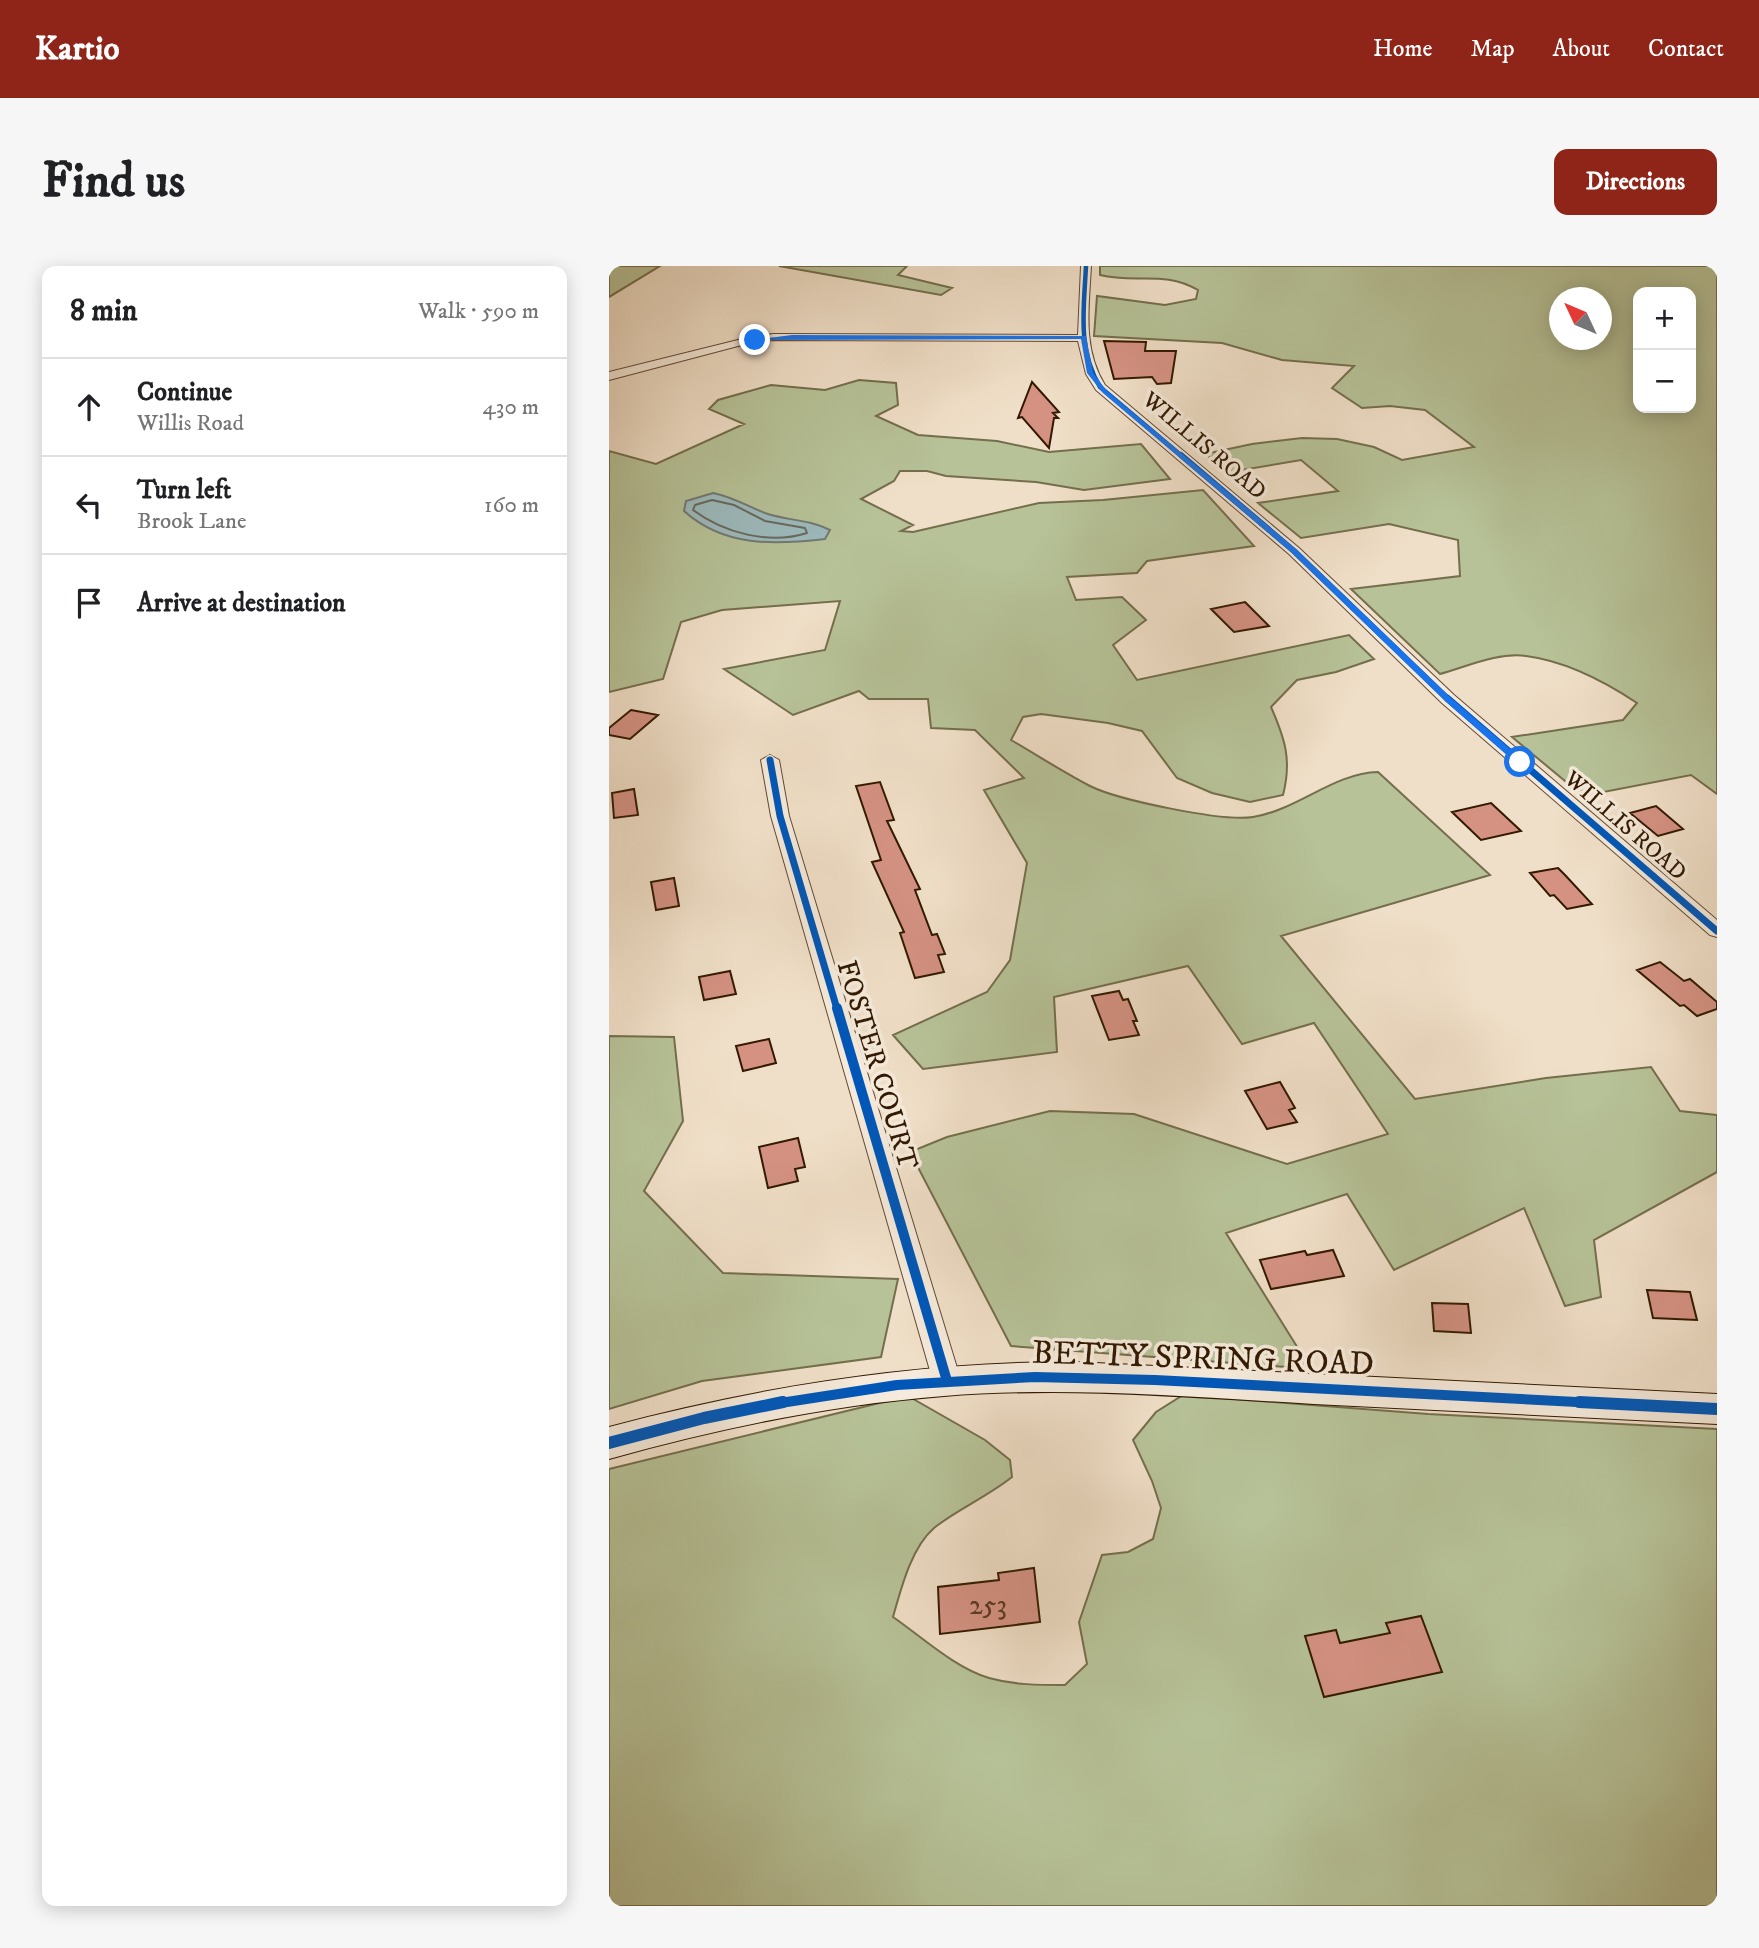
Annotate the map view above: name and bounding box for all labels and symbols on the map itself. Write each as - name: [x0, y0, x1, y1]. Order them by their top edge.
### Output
- north arrow: [1549, 287, 1612, 350]
- route end: [739, 324, 770, 355]
- street label: WILLIS ROAD: [1135, 385, 1272, 506]
- route start: [1504, 746, 1535, 777]
- street label: WILLIS ROAD: [1557, 764, 1692, 887]
- street label: FOSTER COURT: [829, 956, 925, 1174]
- street label: BETTY SPRING ROAD: [1031, 1333, 1375, 1385]
- house number: 253: [969, 1588, 1007, 1623]

